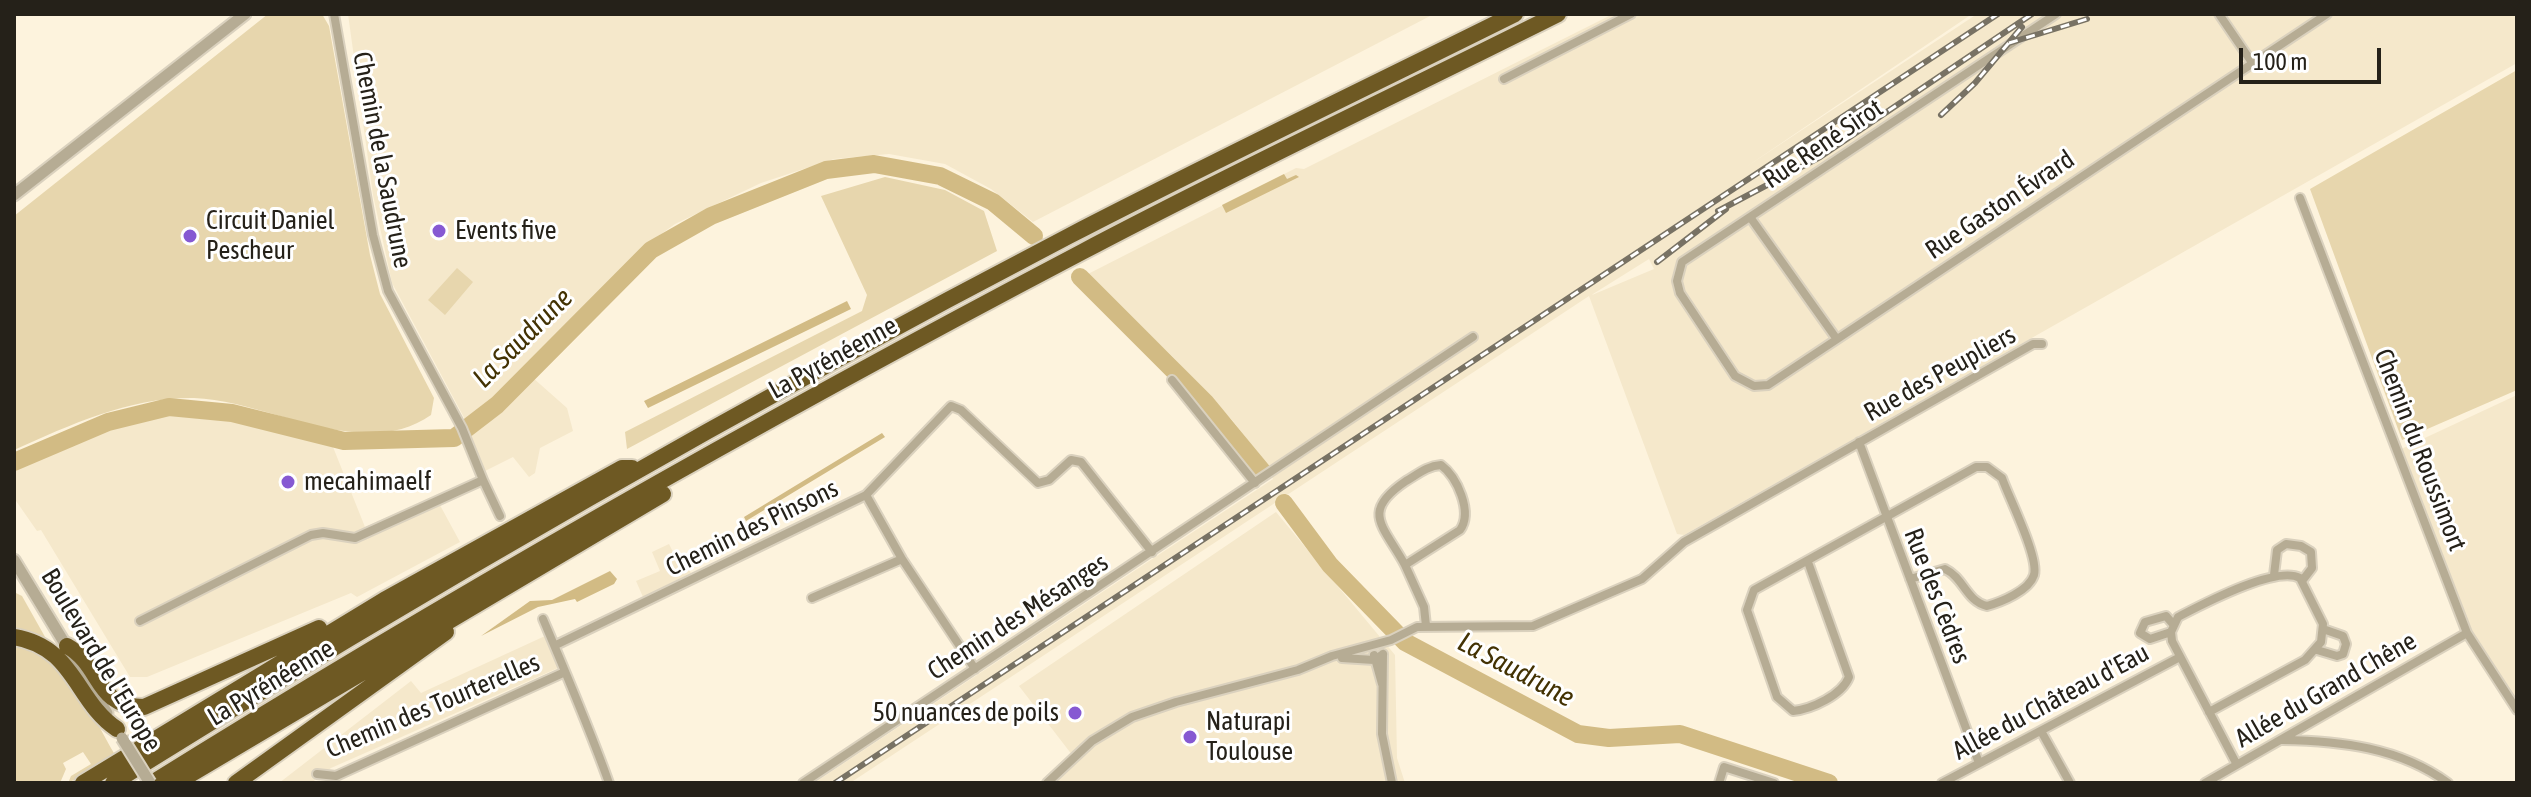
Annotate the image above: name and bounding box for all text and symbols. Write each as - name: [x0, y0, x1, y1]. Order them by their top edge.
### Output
- scale bar: [2243, 32, 2385, 82]
- text: 100 m: [2253, 48, 2307, 75]
- street label: Chemin de la Saudrune: [346, 49, 418, 271]
- street label: Rue René Sirot: [1757, 92, 1889, 196]
- street label: Rue Gaston Évrard: [1920, 144, 2080, 266]
- place label: Circuit Daniel Pescheur: [206, 205, 334, 266]
- place label: Events five: [455, 215, 557, 247]
- marker: Events five: [430, 222, 448, 240]
- marker: Circuit Daniel Pescheur: [181, 227, 199, 245]
- water label: La Saudrune: [466, 281, 580, 395]
- street label: La Pyrénéenne: [763, 310, 903, 406]
- street label: Rue des Peupliers: [1859, 320, 2021, 428]
- street label: Chemin du Roussimort: [2367, 345, 2473, 555]
- place label: mecahimaelf: [304, 466, 431, 498]
- marker: mecahimaelf: [279, 473, 297, 491]
- street label: Chemin des Pinsons: [661, 473, 843, 583]
- street label: Rue des Cèdres: [1897, 524, 1977, 668]
- street label: Chemin des Mésanges: [922, 547, 1114, 687]
- street label: Boulevard de l'Europe: [34, 563, 168, 757]
- water label: La Saudrune: [1452, 625, 1580, 715]
- street label: Allée du Grand Chêne: [2230, 626, 2422, 754]
- street label: La Pyrénéenne: [202, 633, 340, 733]
- street label: Allée du Château d'Eau: [1948, 637, 2154, 767]
- street label: Chemin des Tourterelles: [322, 647, 544, 765]
- place label: 50 nuances de poils: [873, 697, 1059, 729]
- marker: 50 nuances de poils: [1066, 704, 1084, 722]
- place label: Naturapi Toulouse: [1206, 706, 1293, 768]
- marker: Naturapi Toulouse: [1181, 728, 1199, 746]

